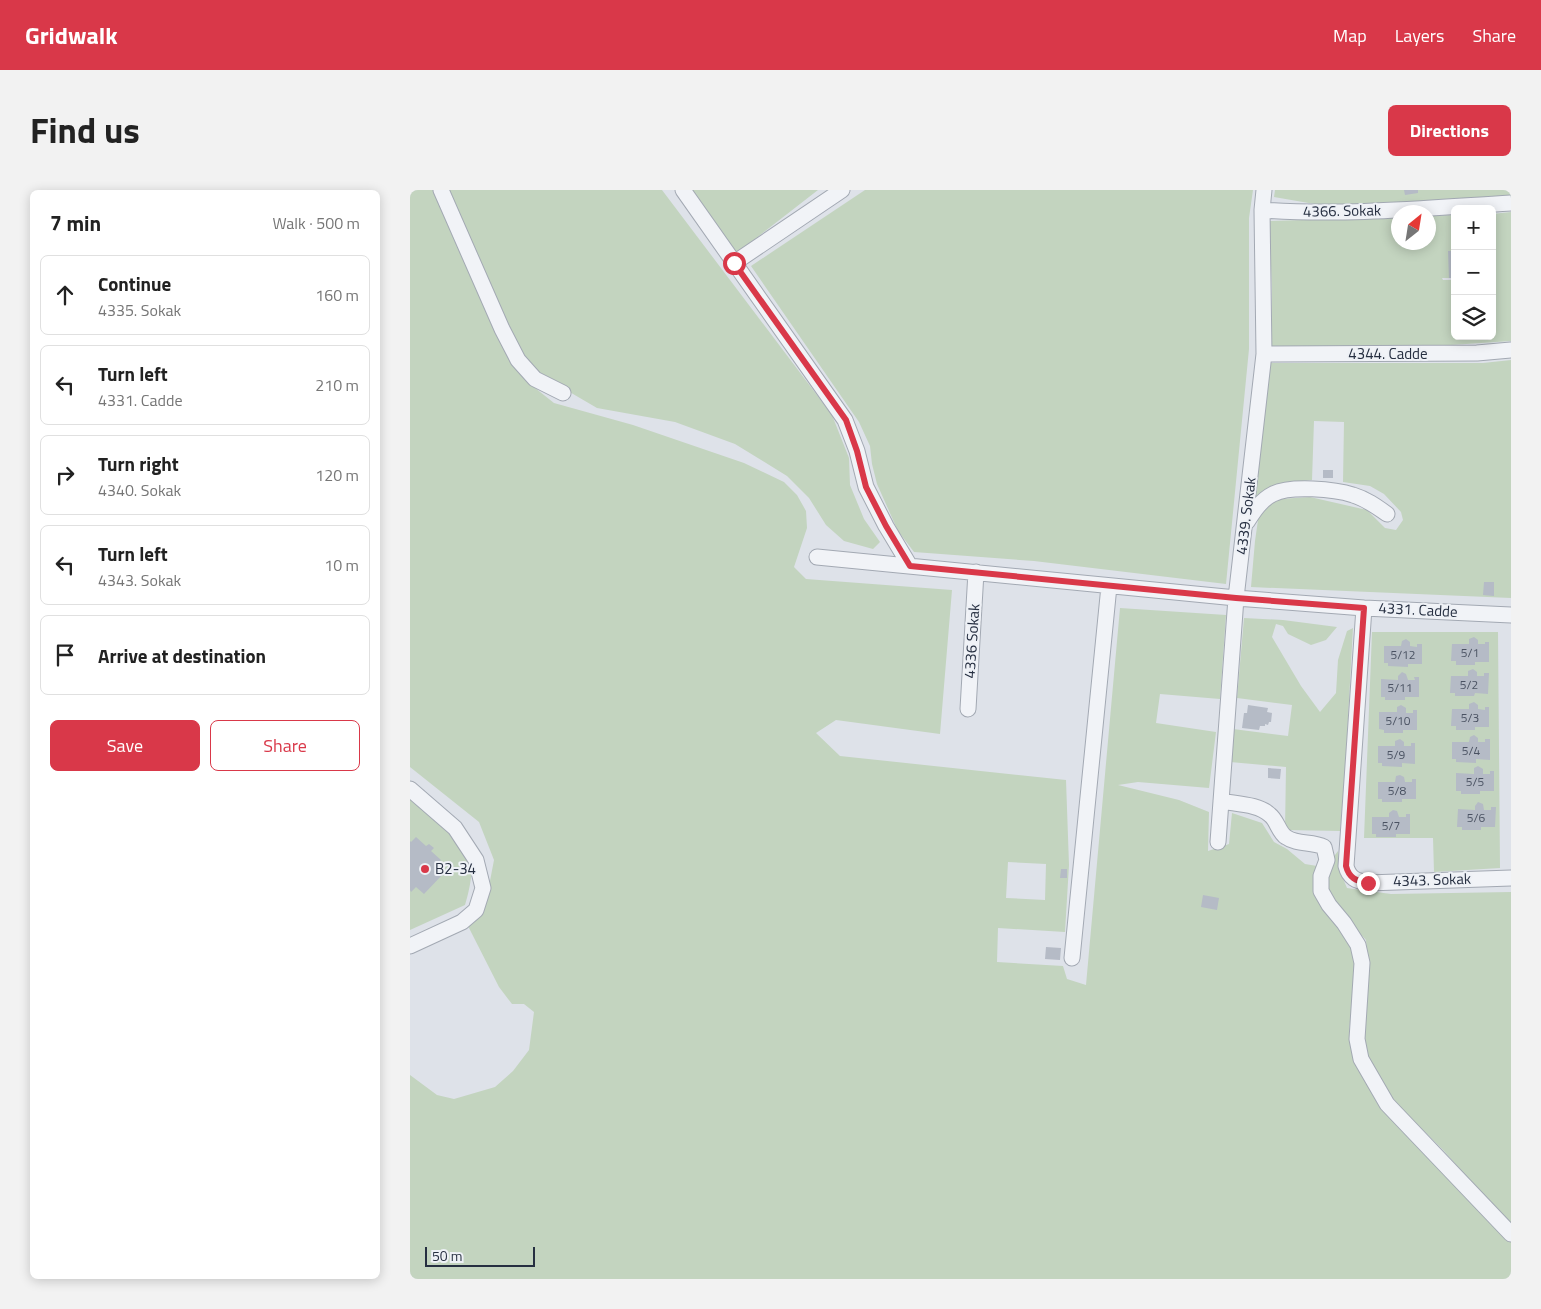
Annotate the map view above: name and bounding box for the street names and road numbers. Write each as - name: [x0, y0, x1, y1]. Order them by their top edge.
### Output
- street label: 4366. Sokak: [1303, 198, 1381, 223]
- street label: 4344. Cadde: [1348, 342, 1428, 365]
- street label: 4339. Sokak: [1229, 476, 1262, 556]
- street label: 4331. Cadde: [1378, 596, 1458, 623]
- street label: 4336 Sokak: [957, 603, 986, 679]
- street label: 4343. Sokak: [1393, 867, 1471, 892]

